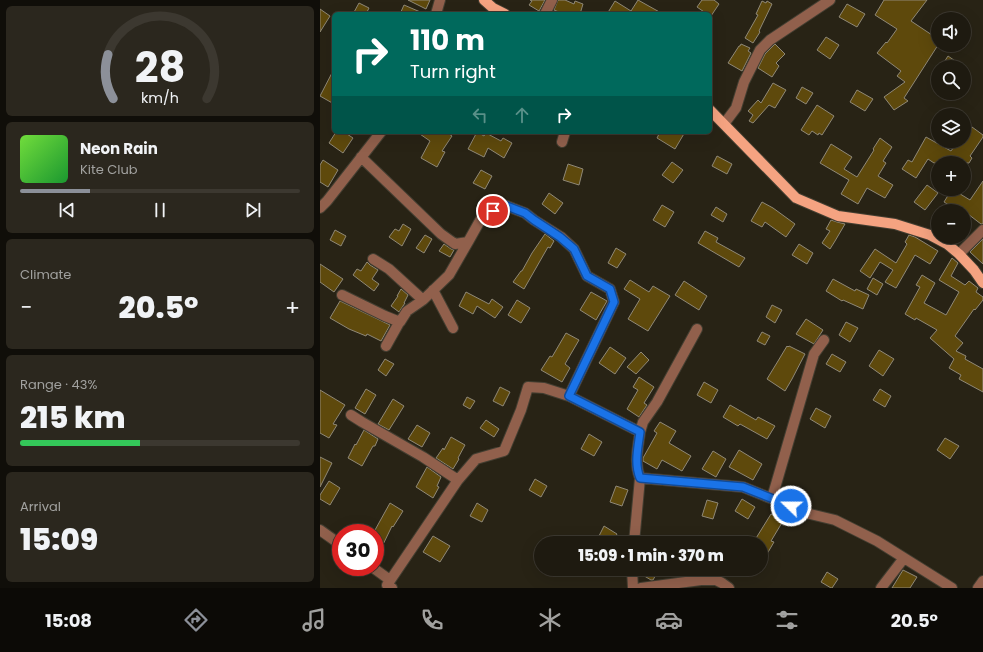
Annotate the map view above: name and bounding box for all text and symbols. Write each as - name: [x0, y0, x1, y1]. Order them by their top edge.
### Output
- map controls: [931, 12, 971, 244]
- button: sound: [931, 12, 971, 52]
- text: 110 m: [410, 21, 485, 60]
- icon: right: [344, 28, 396, 80]
- text: 28: [135, 38, 185, 97]
- text: Turn right: [410, 59, 496, 84]
- button: search: [931, 60, 971, 100]
- text: km/h: [141, 88, 179, 108]
- icon: left: [469, 104, 491, 126]
- icon: ahead: [511, 104, 533, 126]
- icon: right: [553, 104, 575, 126]
- button: layers: [931, 108, 971, 148]
- text: Neon Rain: [80, 138, 158, 159]
- button: +: [931, 156, 971, 196]
- text: Kite Club: [80, 160, 138, 179]
- pin: [476, 194, 510, 228]
- icon: previous: [56, 199, 78, 221]
- icon: pause: [149, 199, 171, 221]
- icon: next: [242, 199, 264, 221]
- icon: arrive: [482, 200, 504, 222]
- button: −: [931, 204, 971, 244]
- text: Climate: [20, 265, 71, 284]
- text: 20.5°: [119, 286, 198, 329]
- text: −: [20, 292, 32, 323]
- text: +: [285, 292, 300, 323]
- text: Range · 43%: [20, 375, 97, 394]
- text: 215 km: [20, 396, 125, 439]
- position arrow: [770, 485, 812, 527]
- text: Arrival: [20, 497, 61, 516]
- text: 15:09: [20, 518, 98, 561]
- speed limit sign: 30: [332, 524, 384, 576]
- text: 15:09 · 1 min · 370 m: [578, 545, 724, 566]
- icon: directions: [182, 606, 210, 634]
- icon: music: [300, 606, 328, 634]
- icon: phone: [418, 606, 446, 634]
- icon: climate: [536, 606, 564, 634]
- icon: car: [655, 606, 683, 634]
- icon: filters: [773, 606, 801, 634]
- text: 15:08: [45, 608, 92, 633]
- text: 20.5°: [891, 608, 938, 633]

